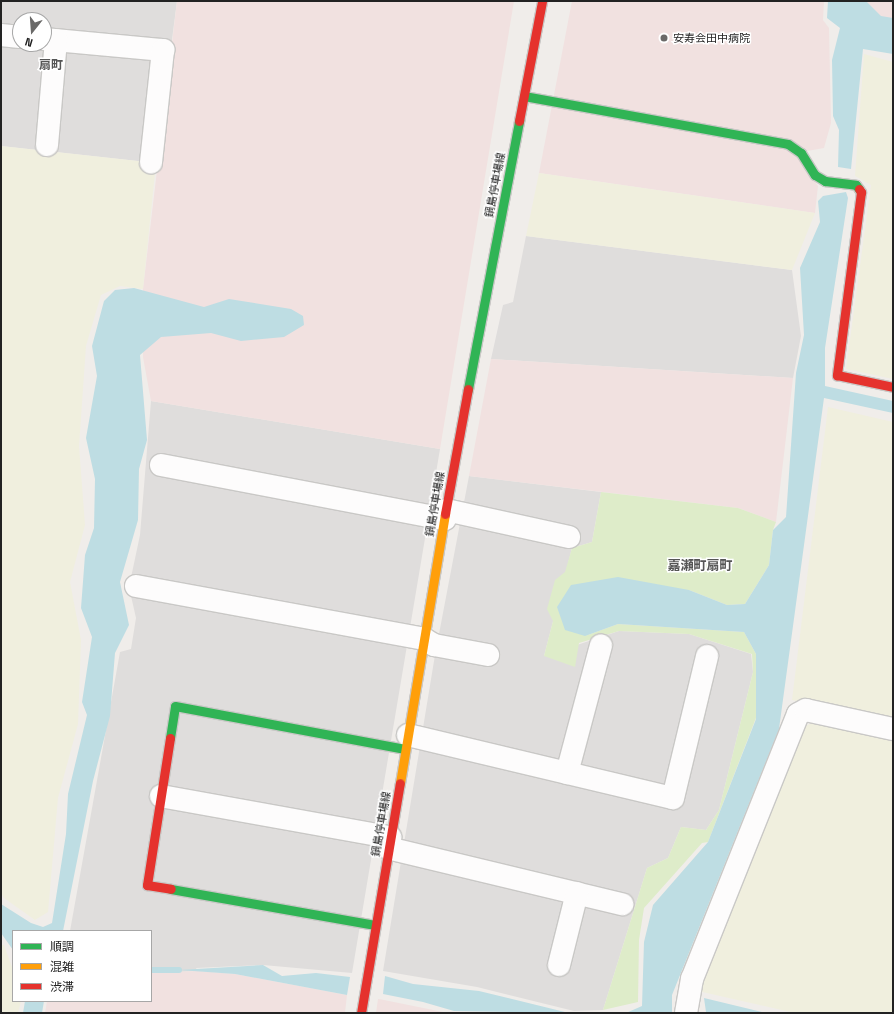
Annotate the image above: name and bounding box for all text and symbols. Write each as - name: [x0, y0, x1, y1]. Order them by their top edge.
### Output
- north arrow: [12, 12, 52, 52]
- place label: 安寿会田中病院: [673, 31, 750, 45]
- marker: 安寿会田中病院: [658, 32, 670, 44]
- text: N: [23, 35, 34, 50]
- district label: 扇町: [39, 59, 63, 73]
- street label: 鍋島停車場線: [482, 151, 508, 219]
- street label: 鍋島停車場線: [423, 470, 447, 538]
- district label: 嘉瀬町扇町: [668, 558, 732, 574]
- street label: 鍋島停車場線: [369, 790, 393, 858]
- legend: [12, 930, 152, 1002]
- text: 順調: [50, 939, 74, 955]
- text: 混雑: [50, 959, 74, 975]
- text: 渋滞: [50, 979, 74, 995]

